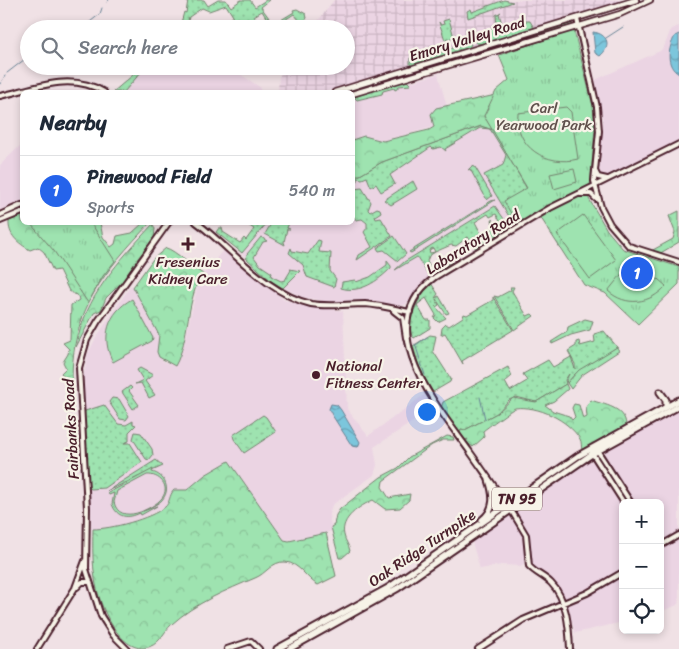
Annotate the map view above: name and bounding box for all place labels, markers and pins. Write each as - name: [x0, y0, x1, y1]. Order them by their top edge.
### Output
- marker: Fresenius Kidney Care: [181, 237, 195, 251]
- place label: Fresenius Kidney Care: [148, 249, 228, 292]
- pin: 1: [621, 254, 653, 292]
- place label: National Fitness Center: [326, 353, 423, 396]
- marker: National Fitness Center: [310, 369, 322, 381]

